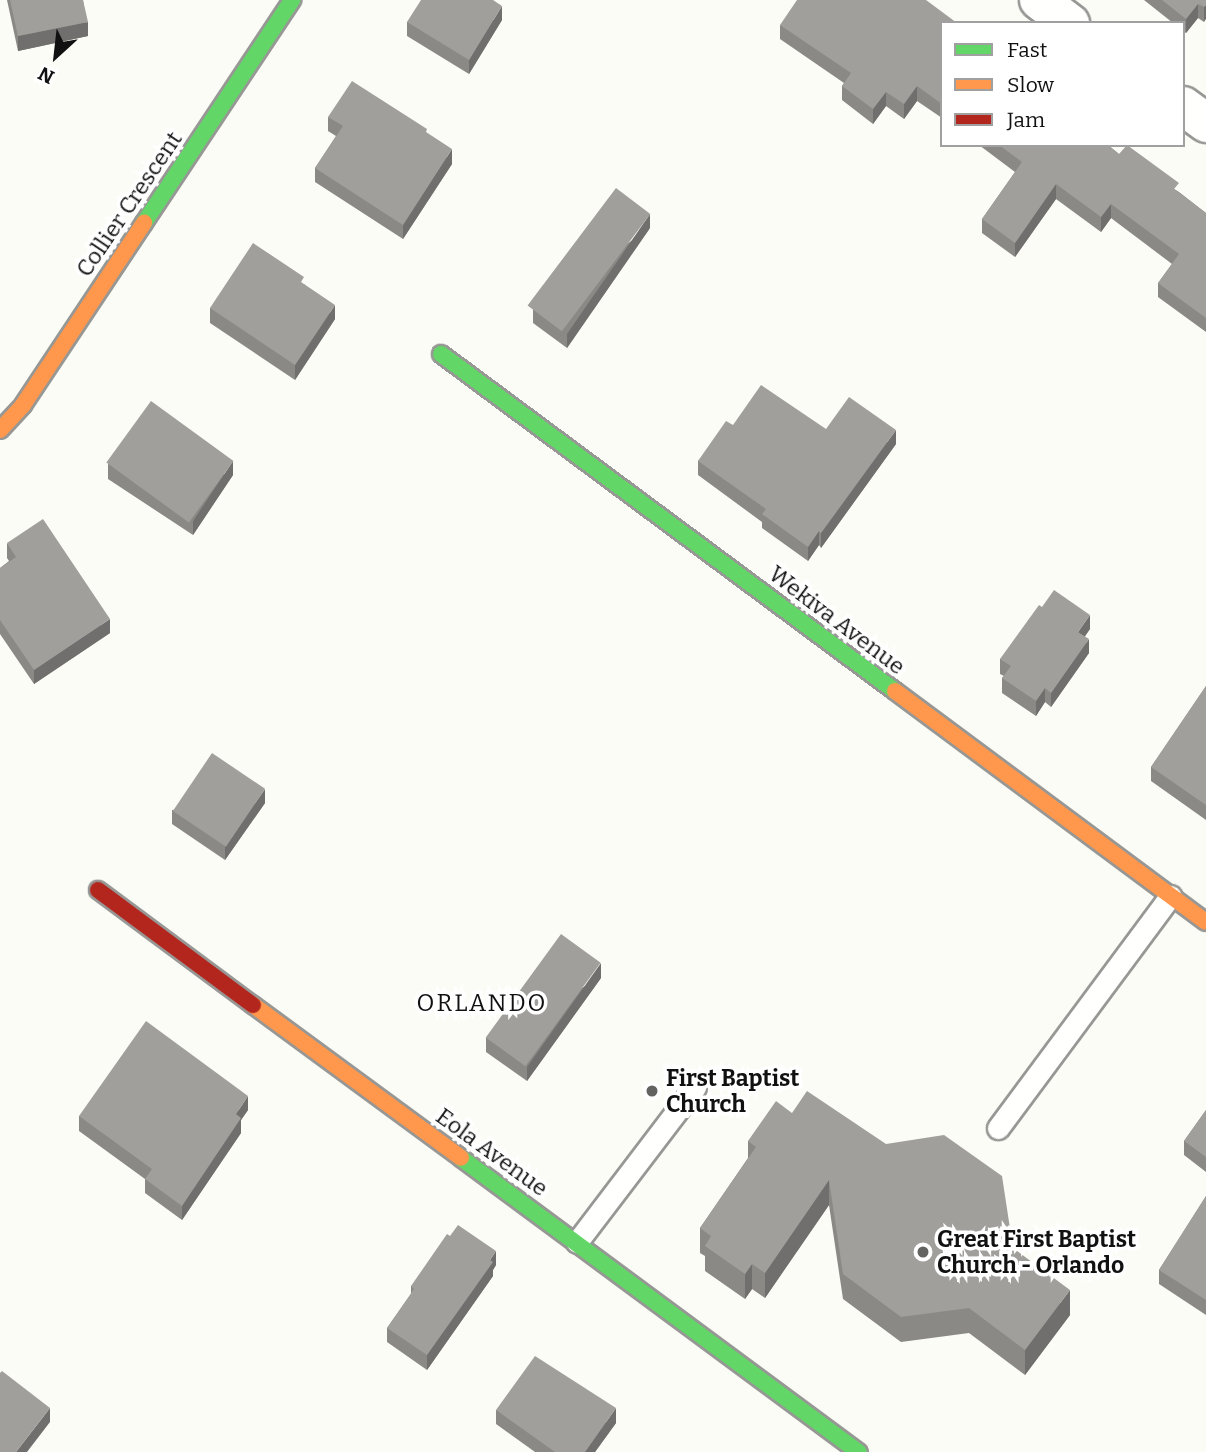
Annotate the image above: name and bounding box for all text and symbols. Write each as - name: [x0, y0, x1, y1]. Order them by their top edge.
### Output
- north arrow: [21, 21, 91, 91]
- legend: [940, 21, 1185, 147]
- text: Fast: [1007, 37, 1047, 63]
- text: N: [34, 62, 58, 89]
- text: Slow: [1007, 72, 1054, 98]
- text: Jam: [1007, 107, 1045, 133]
- street label: Collier Crescent: [70, 126, 188, 282]
- street label: Wekiva Avenue: [764, 560, 910, 680]
- district label: ORLANDO: [417, 990, 547, 1018]
- place label: First Baptist Church: [666, 1064, 799, 1118]
- marker: First Baptist Church: [644, 1083, 660, 1099]
- street label: Eola Avenue: [431, 1102, 553, 1202]
- place label: Great First Baptist Church - Orlando: [937, 1225, 1136, 1279]
- marker: Great First Baptist Church - Orlando: [915, 1244, 931, 1260]

